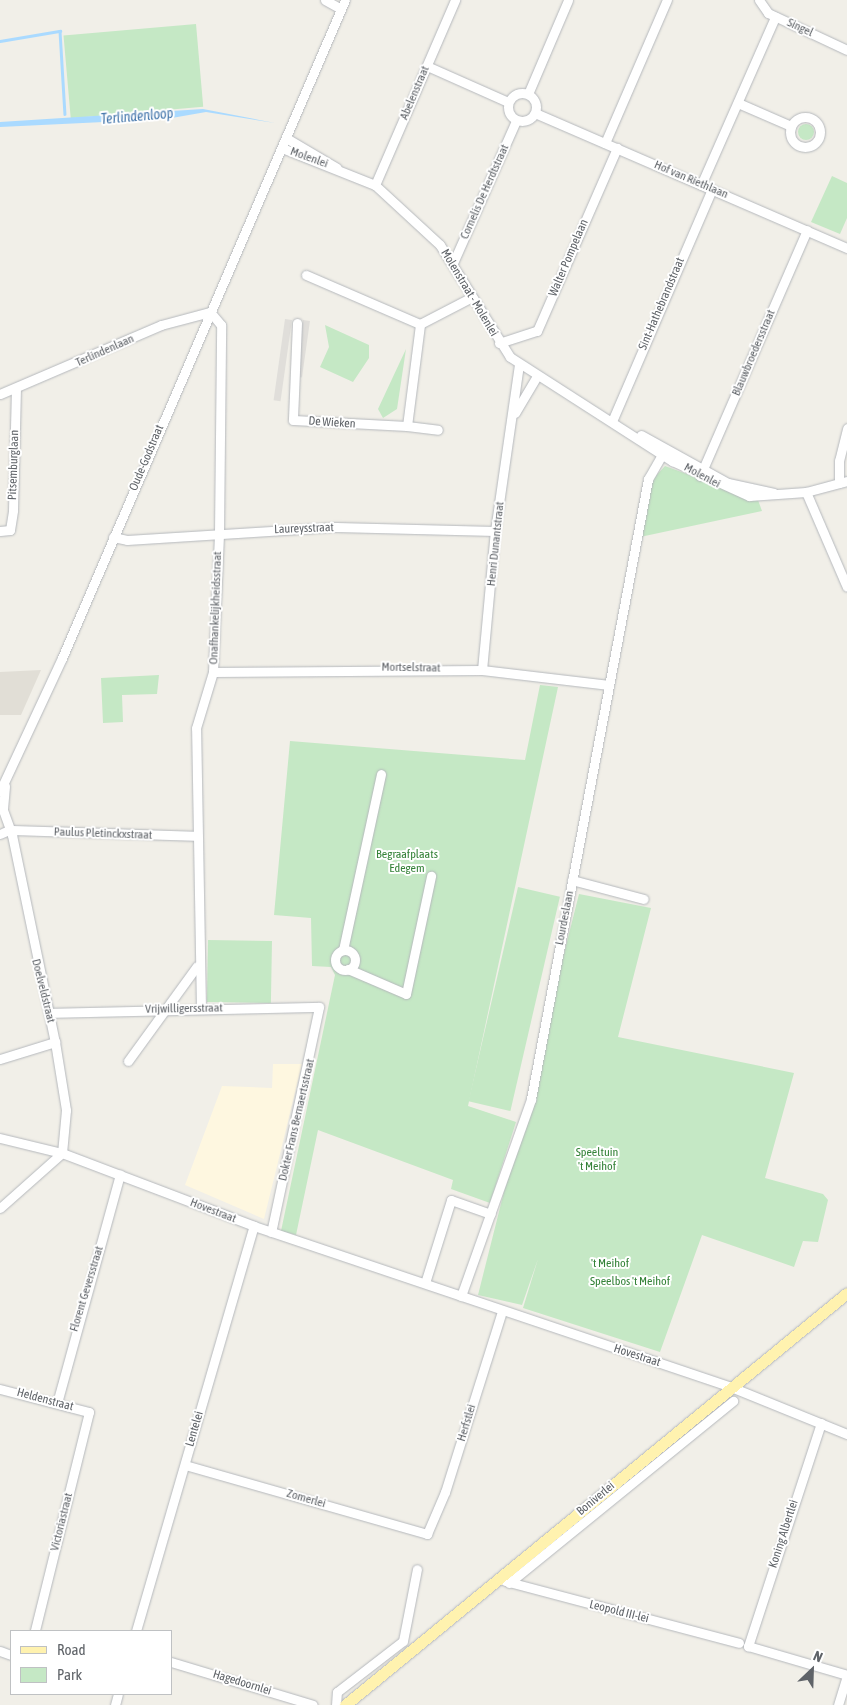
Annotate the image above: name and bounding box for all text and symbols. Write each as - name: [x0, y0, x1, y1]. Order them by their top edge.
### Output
- street label: Singel: [785, 16, 815, 40]
- street label: Abelenstraat: [397, 64, 433, 122]
- water label: Terlindenloop: [100, 104, 174, 128]
- street label: Cornelis De Herdtstraat: [458, 142, 512, 242]
- street label: Molenlei: [288, 145, 330, 171]
- street label: Hof van Riethlaan: [652, 158, 730, 202]
- street label: Walter Pompelaan: [546, 217, 592, 299]
- street label: Molenstraat - Molenlei: [437, 247, 501, 339]
- street label: Sint-Hathebrandstraat: [636, 256, 688, 352]
- street label: Blauwbroedersstraat: [729, 308, 779, 398]
- street label: Terlindenlaan: [74, 332, 136, 370]
- street label: De Wieken: [308, 414, 356, 432]
- street label: Oude-Godstraat: [127, 423, 167, 493]
- street label: Pitsemburglaan: [6, 430, 22, 500]
- street label: Molenlei: [681, 460, 723, 492]
- street label: Henri Dunantstraat: [484, 501, 508, 587]
- street label: Laureysstraat: [274, 521, 334, 537]
- street label: Onafhankelijkheidsstraat: [207, 551, 225, 665]
- street label: Mortselstraat: [381, 660, 441, 676]
- street label: Paulus Pletinckxstraat: [54, 825, 152, 843]
- park label: Begraafplaats Edegem: [376, 848, 438, 876]
- street label: Lourdeslaan: [553, 890, 577, 946]
- street label: Doelveldstraat: [28, 957, 58, 1025]
- street label: Vrijwilligersstraat: [145, 1001, 223, 1017]
- street label: Dokter Frans Bernaertsstraat: [276, 1057, 318, 1183]
- park label: Speeltuin 't Meihof: [576, 1146, 618, 1174]
- street label: Hovestraat: [188, 1196, 238, 1226]
- street label: Florent Geversstraat: [67, 1244, 107, 1334]
- park label: 't Meihof: [591, 1257, 629, 1271]
- park label: Speelbos 't Meihof: [590, 1275, 670, 1289]
- street label: Hovestraat: [612, 1342, 662, 1370]
- street label: Heldenstraat: [15, 1386, 75, 1414]
- street label: Herfstlei: [455, 1403, 479, 1443]
- street label: Lentelei: [183, 1410, 207, 1448]
- street label: Boniverlei: [574, 1479, 618, 1519]
- street label: Zomerlei: [285, 1487, 327, 1511]
- street label: Victoriastraat: [48, 1491, 76, 1553]
- street label: Koning Albertlei: [766, 1498, 802, 1570]
- street label: Leopold III-lei: [588, 1598, 650, 1626]
- legend: [10, 1630, 172, 1695]
- text: Road: [57, 1641, 86, 1658]
- north arrow: [787, 1645, 837, 1695]
- text: N: [811, 1647, 825, 1665]
- text: Park: [57, 1666, 82, 1683]
- street label: Hagedoornlei: [211, 1667, 273, 1699]

